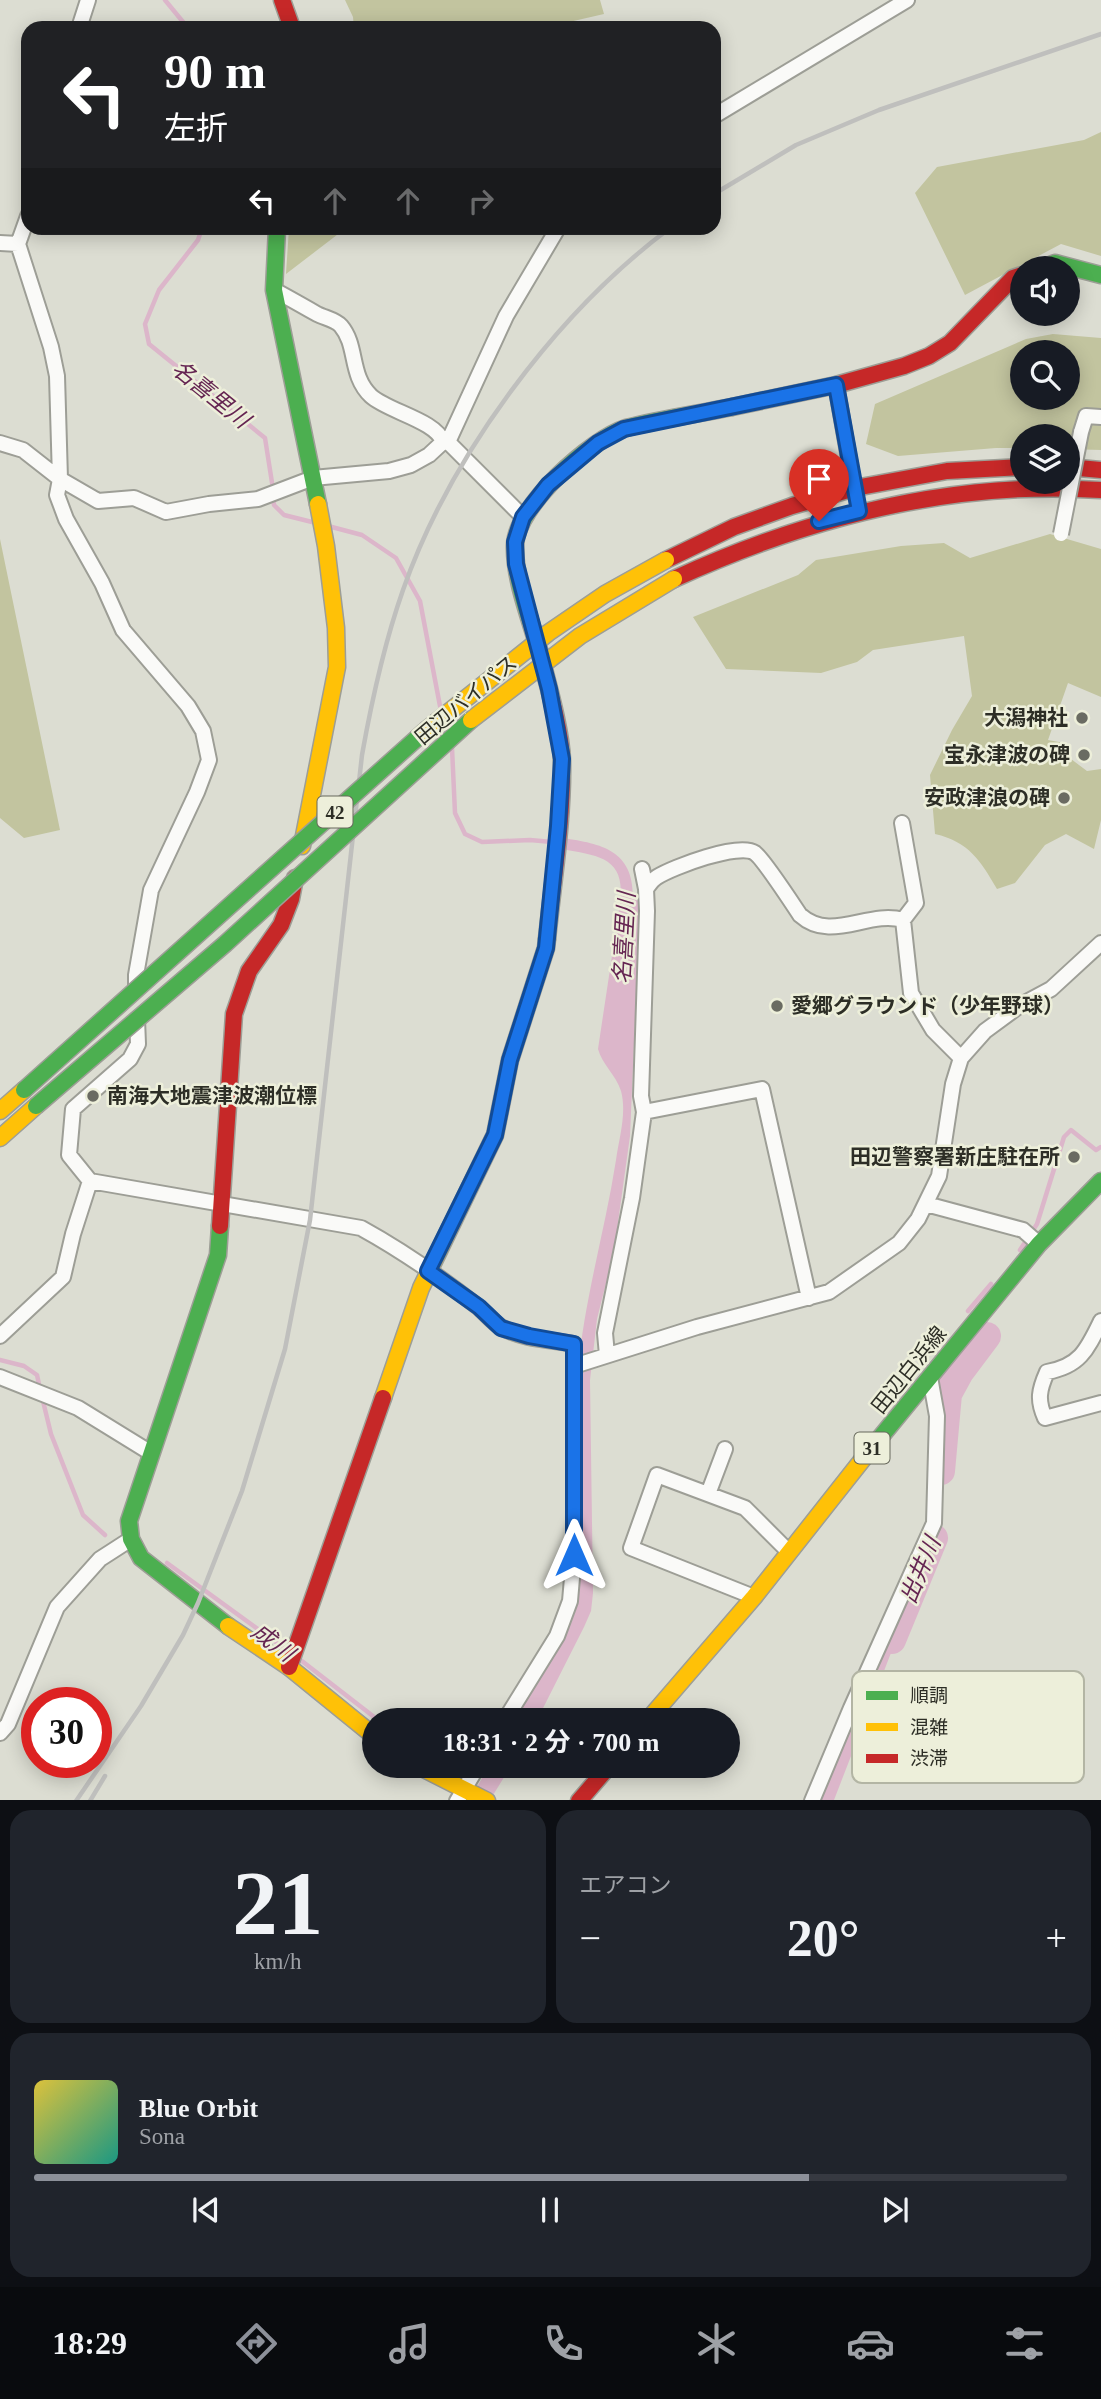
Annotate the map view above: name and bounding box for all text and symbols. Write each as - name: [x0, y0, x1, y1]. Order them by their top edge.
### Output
- text: 90 m: [164, 44, 266, 99]
- icon: left: [49, 49, 140, 140]
- text: 左折: [164, 110, 228, 146]
- icon: left: [243, 182, 281, 220]
- icon: ahead: [316, 182, 354, 220]
- icon: ahead: [389, 182, 427, 220]
- icon: right: [462, 182, 500, 220]
- map controls: [1010, 256, 1080, 494]
- button: sound: [1010, 256, 1080, 326]
- button: search: [1010, 340, 1080, 410]
- water label: 名喜里川: [167, 356, 257, 435]
- button: layers: [1010, 424, 1080, 494]
- pin: [789, 449, 849, 521]
- icon: arrive: [800, 460, 838, 498]
- street label: 田辺バイパス: [410, 650, 522, 750]
- place label: 大潟神社: [984, 706, 1068, 730]
- marker: 大潟神社: [1074, 710, 1090, 726]
- place label: 宝永津波の碑: [944, 743, 1070, 767]
- marker: 宝永津波の碑: [1076, 747, 1092, 763]
- place label: 安政津浪の碑: [924, 786, 1050, 810]
- marker: 安政津浪の碑: [1056, 790, 1072, 806]
- road number: 42: [318, 796, 352, 828]
- water label: 名喜里川: [610, 888, 640, 985]
- place label: 愛郷グラウンド（少年野球）: [791, 994, 1064, 1018]
- marker: 愛郷グラウンド（少年野球）: [769, 998, 785, 1014]
- place label: 南海大地震津波潮位標: [107, 1084, 317, 1108]
- marker: 南海大地震津波潮位標: [85, 1088, 101, 1104]
- place label: 田辺警察署新庄駐在所: [850, 1145, 1060, 1169]
- marker: 田辺警察署新庄駐在所: [1066, 1149, 1082, 1165]
- street label: 田辺白浜線: [867, 1322, 951, 1418]
- road number: 31: [854, 1432, 890, 1464]
- position arrow: [537, 1518, 611, 1592]
- water label: 出井川: [895, 1531, 947, 1607]
- water label: 成川: [247, 1619, 301, 1668]
- legend: [852, 1671, 1084, 1783]
- text: 順調: [910, 1685, 948, 1706]
- speed limit sign: 30: [21, 1687, 112, 1778]
- text: 混雑: [910, 1717, 948, 1738]
- text: 18:31 · 2 分 · 700 m: [443, 1728, 659, 1757]
- text: 渋滞: [910, 1748, 948, 1769]
- text: 21: [232, 1853, 323, 1954]
- text: エアコン: [580, 1873, 672, 1898]
- text: 20°: [787, 1910, 860, 1967]
- text: −: [580, 1917, 601, 1959]
- text: +: [1046, 1917, 1067, 1959]
- text: km/h: [254, 1949, 301, 1974]
- text: Blue Orbit: [139, 2094, 258, 2123]
- text: Sona: [139, 2124, 185, 2149]
- icon: previous: [187, 2191, 225, 2229]
- icon: pause: [531, 2191, 569, 2229]
- icon: next: [876, 2191, 914, 2229]
- icon: directions: [232, 2319, 281, 2368]
- icon: music: [385, 2319, 434, 2368]
- icon: phone: [539, 2319, 588, 2368]
- icon: climate: [692, 2319, 741, 2368]
- icon: car: [846, 2319, 895, 2368]
- icon: filters: [1000, 2319, 1049, 2368]
- text: 18:29: [52, 2325, 127, 2361]

